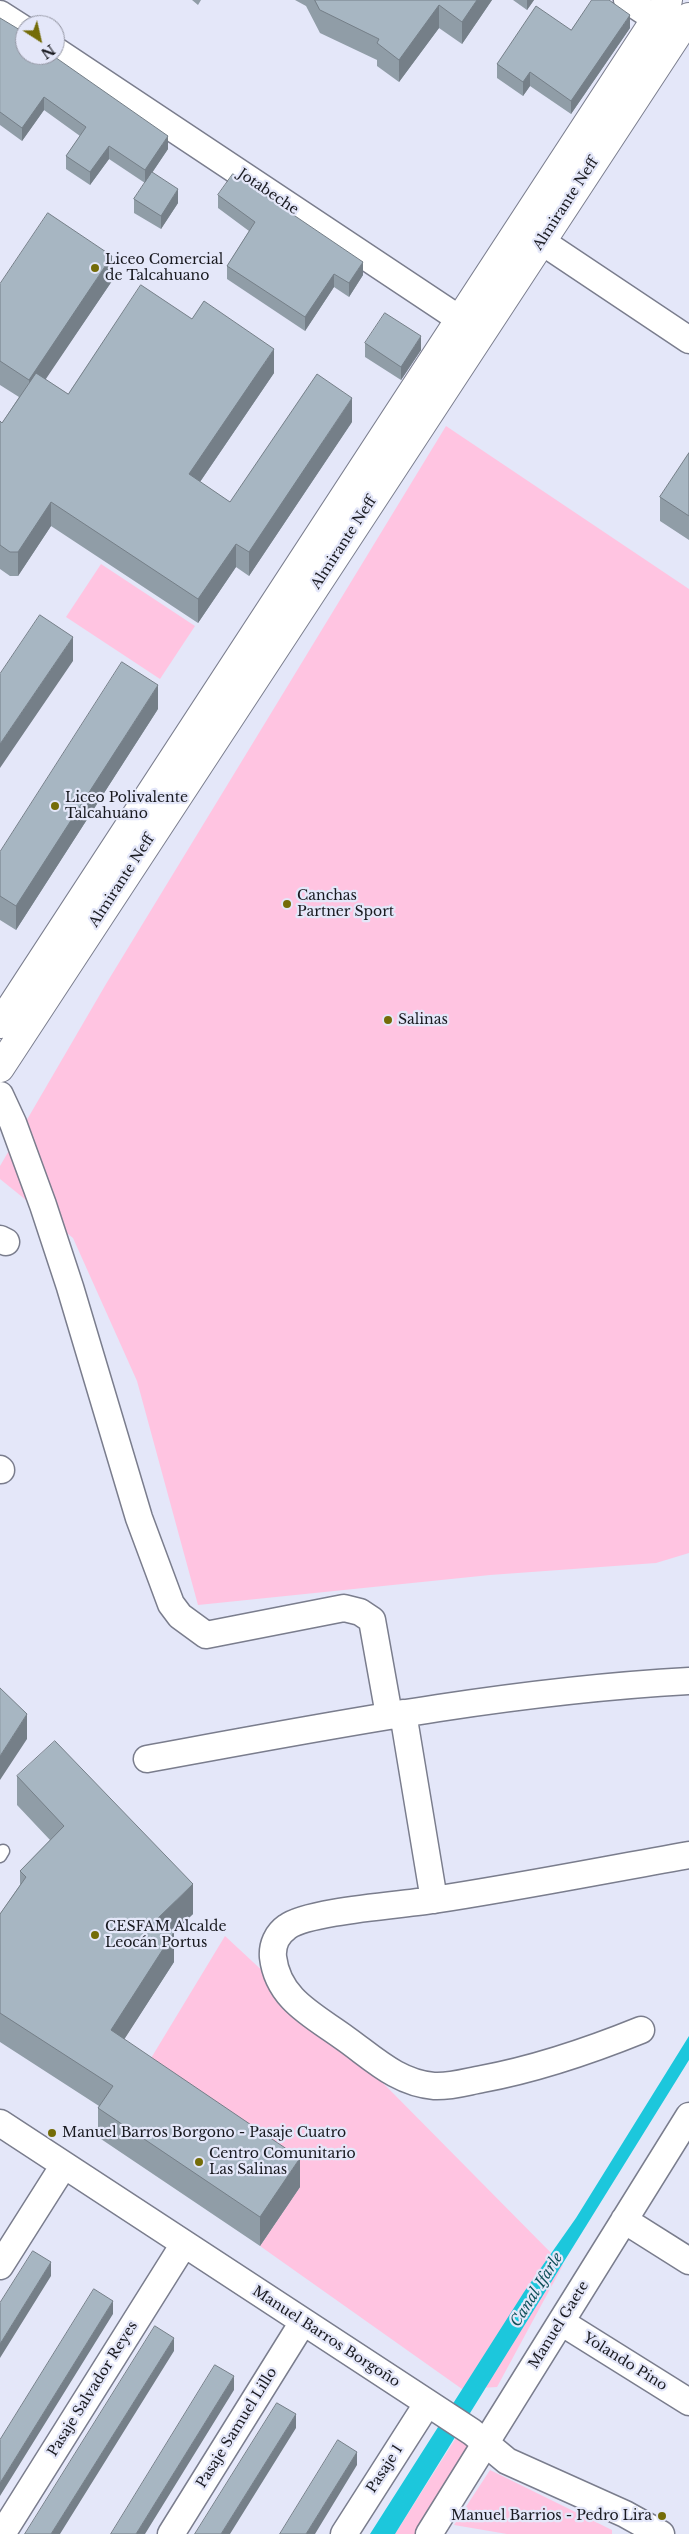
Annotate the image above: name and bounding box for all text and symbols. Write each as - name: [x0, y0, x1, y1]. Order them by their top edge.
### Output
- north arrow: [15, 15, 65, 65]
- text: N: [37, 40, 59, 63]
- street label: Almirante Neff: [530, 155, 602, 253]
- street label: Jotabeche: [234, 166, 302, 218]
- place label: Liceo Comercial de Talcahuano: [105, 252, 223, 284]
- marker: Liceo Comercial de Talcahuano: [89, 262, 101, 274]
- street label: Almirante Neff: [308, 494, 380, 592]
- place label: Liceo Polivalente Talcahuano: [65, 790, 188, 822]
- marker: Liceo Polivalente Talcahuano: [49, 800, 61, 812]
- street label: Almirante Neff: [86, 832, 158, 930]
- place label: Canchas Partner Sport: [297, 888, 394, 920]
- marker: Canchas Partner Sport: [281, 898, 293, 910]
- place label: Salinas: [398, 1012, 448, 1028]
- marker: Salinas: [382, 1014, 394, 1026]
- place label: CESFAM Alcalde Leocán Portus: [105, 1919, 227, 1951]
- marker: CESFAM Alcalde Leocán Portus: [89, 1929, 101, 1941]
- place label: Manuel Barros Borgono - Pasaje Cuatro: [62, 2125, 346, 2141]
- marker: Manuel Barros Borgono - Pasaje Cuatro: [46, 2127, 58, 2139]
- place label: Centro Comunitario Las Salinas: [209, 2146, 356, 2178]
- marker: Centro Comunitario Las Salinas: [193, 2156, 205, 2168]
- water label: Canal Ifarle: [507, 2250, 567, 2330]
- street label: Manuel Gaete: [525, 2278, 593, 2372]
- street label: Manuel Barros Borgoño: [249, 2283, 403, 2391]
- street label: Pasaje Salvador Reyes: [45, 2318, 141, 2460]
- street label: Yolando Pino: [580, 2330, 670, 2394]
- street label: Pasaje Samuel Lillo: [193, 2365, 281, 2491]
- street label: Pasaje 1: [363, 2442, 407, 2496]
- place label: Manuel Barrios - Pedro Lira: [451, 2508, 652, 2524]
- marker: Manuel Barrios - Pedro Lira: [656, 2510, 668, 2522]

